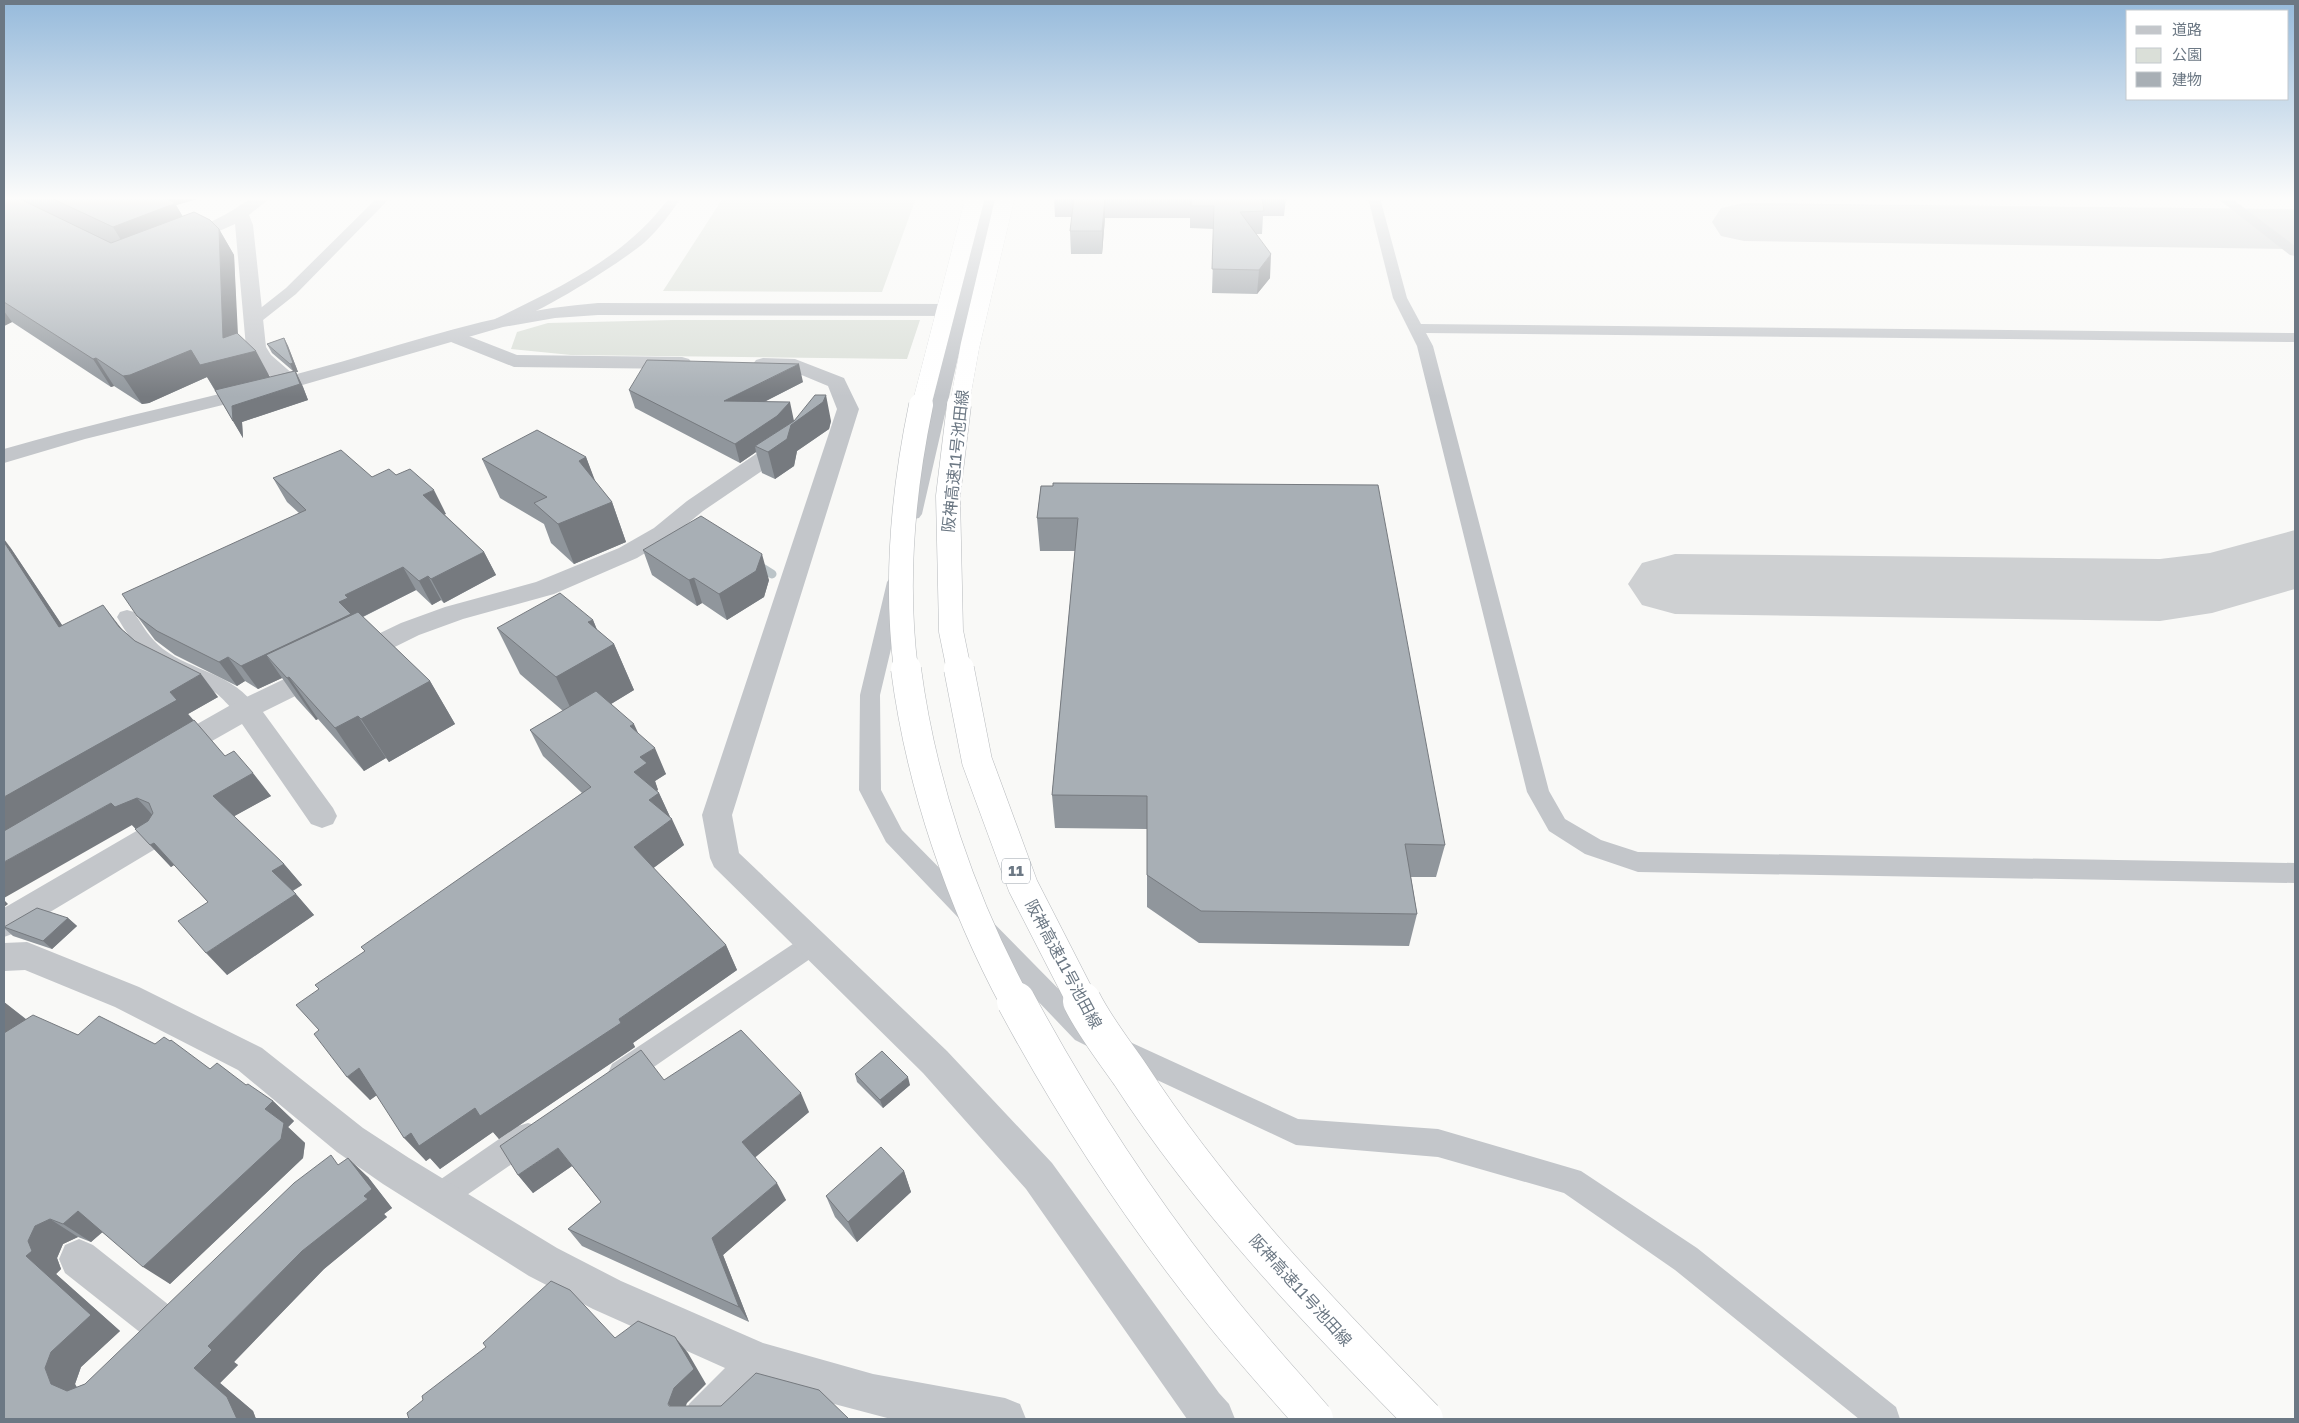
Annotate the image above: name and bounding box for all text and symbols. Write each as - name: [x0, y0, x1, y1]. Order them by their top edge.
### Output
- legend: [2126, 10, 2289, 100]
- text: 道路: [2172, 20, 2202, 38]
- text: 公園: [2172, 45, 2202, 63]
- text: 建物: [2172, 70, 2202, 88]
- street label: 阪神高速11号池田線: [938, 389, 972, 533]
- road number: 11: [1002, 858, 1030, 884]
- street label: 阪神高速11号池田線: [1021, 896, 1107, 1032]
- street label: 阪神高速11号池田線: [1246, 1230, 1356, 1350]

